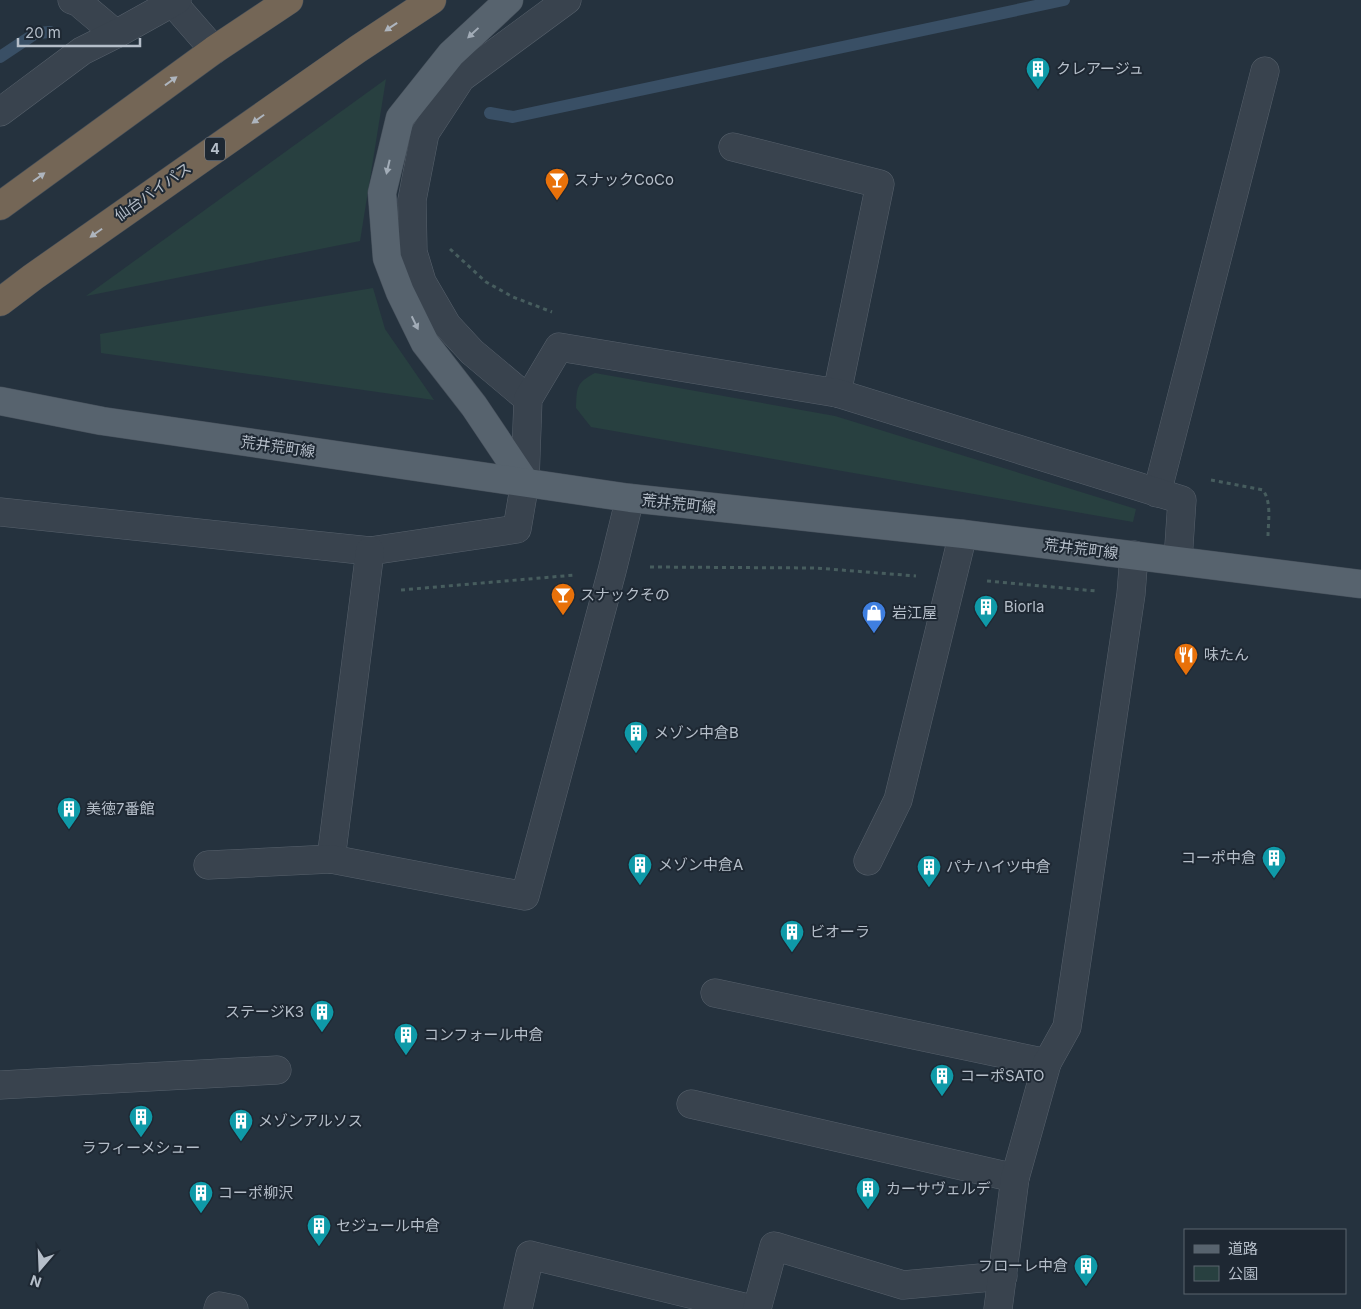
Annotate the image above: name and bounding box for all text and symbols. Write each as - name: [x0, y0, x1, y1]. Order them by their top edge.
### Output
- scale bar: [18, 15, 140, 47]
- one-way arrow: [385, 22, 398, 32]
- text: 20 m: [25, 23, 61, 42]
- one-way arrow: [467, 27, 479, 39]
- building icon: クレアージュ: [1025, 56, 1051, 90]
- place label: クレアージュ: [1056, 59, 1144, 78]
- one-way arrow: [164, 76, 177, 87]
- one-way arrow: [251, 114, 264, 124]
- road number: 4: [205, 138, 225, 160]
- street label: 仙台バイパス: [111, 158, 195, 225]
- one-way arrow: [384, 159, 392, 174]
- bar icon: スナックCoCo: [544, 167, 570, 201]
- place label: スナックCoCo: [574, 170, 674, 189]
- one-way arrow: [32, 172, 46, 182]
- one-way arrow: [89, 228, 103, 238]
- one-way arrow: [411, 315, 419, 330]
- street label: 荒井荒町線: [240, 432, 317, 461]
- street label: 荒井荒町線: [641, 490, 717, 517]
- street label: 荒井荒町線: [1043, 535, 1119, 563]
- bar icon: スナックその: [550, 582, 576, 616]
- place label: スナックその: [580, 585, 670, 604]
- building icon: Biorla: [973, 594, 999, 628]
- place label: Biorla: [1004, 597, 1044, 616]
- shop icon: 岩江屋: [861, 600, 887, 634]
- place label: 岩江屋: [892, 603, 937, 622]
- restaurant icon: 味たん: [1173, 642, 1199, 676]
- place label: 味たん: [1204, 645, 1249, 664]
- building icon: メゾン中倉B: [623, 720, 649, 754]
- place label: メゾン中倉B: [654, 723, 739, 742]
- building icon: 美徳7番館: [56, 796, 82, 830]
- place label: 美徳7番館: [86, 799, 155, 818]
- building icon: コーポ中倉: [1261, 845, 1287, 879]
- place label: コーポ中倉: [1181, 848, 1256, 867]
- building icon: メゾン中倉A: [627, 852, 653, 886]
- building icon: パナハイツ中倉: [916, 854, 942, 888]
- place label: メゾン中倉A: [658, 855, 743, 874]
- place label: パナハイツ中倉: [946, 857, 1051, 876]
- building icon: ビオーラ: [779, 919, 805, 953]
- place label: ビオーラ: [810, 922, 870, 941]
- building icon: ステージK3: [309, 999, 335, 1033]
- place label: ステージK3: [225, 1002, 304, 1021]
- building icon: コンフォール中倉: [393, 1022, 419, 1056]
- place label: コンフォール中倉: [424, 1025, 544, 1044]
- building icon: コーポSATO: [929, 1063, 955, 1097]
- place label: コーポSATO: [960, 1066, 1044, 1085]
- building icon: ラフィーメシュー: [128, 1104, 154, 1138]
- building icon: メゾンアルソス: [228, 1108, 254, 1142]
- place label: メゾンアルソス: [258, 1111, 363, 1130]
- place label: ラフィーメシュー: [81, 1138, 201, 1157]
- building icon: カーサヴェルデ: [855, 1176, 881, 1210]
- place label: カーサヴェルデ: [886, 1179, 991, 1198]
- building icon: コーポ柳沢: [188, 1180, 214, 1214]
- place label: コーポ柳沢: [218, 1183, 293, 1202]
- building icon: セジュール中倉: [306, 1213, 332, 1247]
- place label: セジュール中倉: [336, 1216, 440, 1235]
- legend: [1184, 1229, 1346, 1294]
- text: 道路: [1228, 1239, 1258, 1258]
- north arrow: [15, 1244, 65, 1294]
- building icon: フローレ中倉: [1073, 1253, 1099, 1287]
- place label: フローレ中倉: [978, 1256, 1068, 1275]
- text: 公園: [1228, 1264, 1258, 1283]
- text: N: [28, 1272, 43, 1292]

